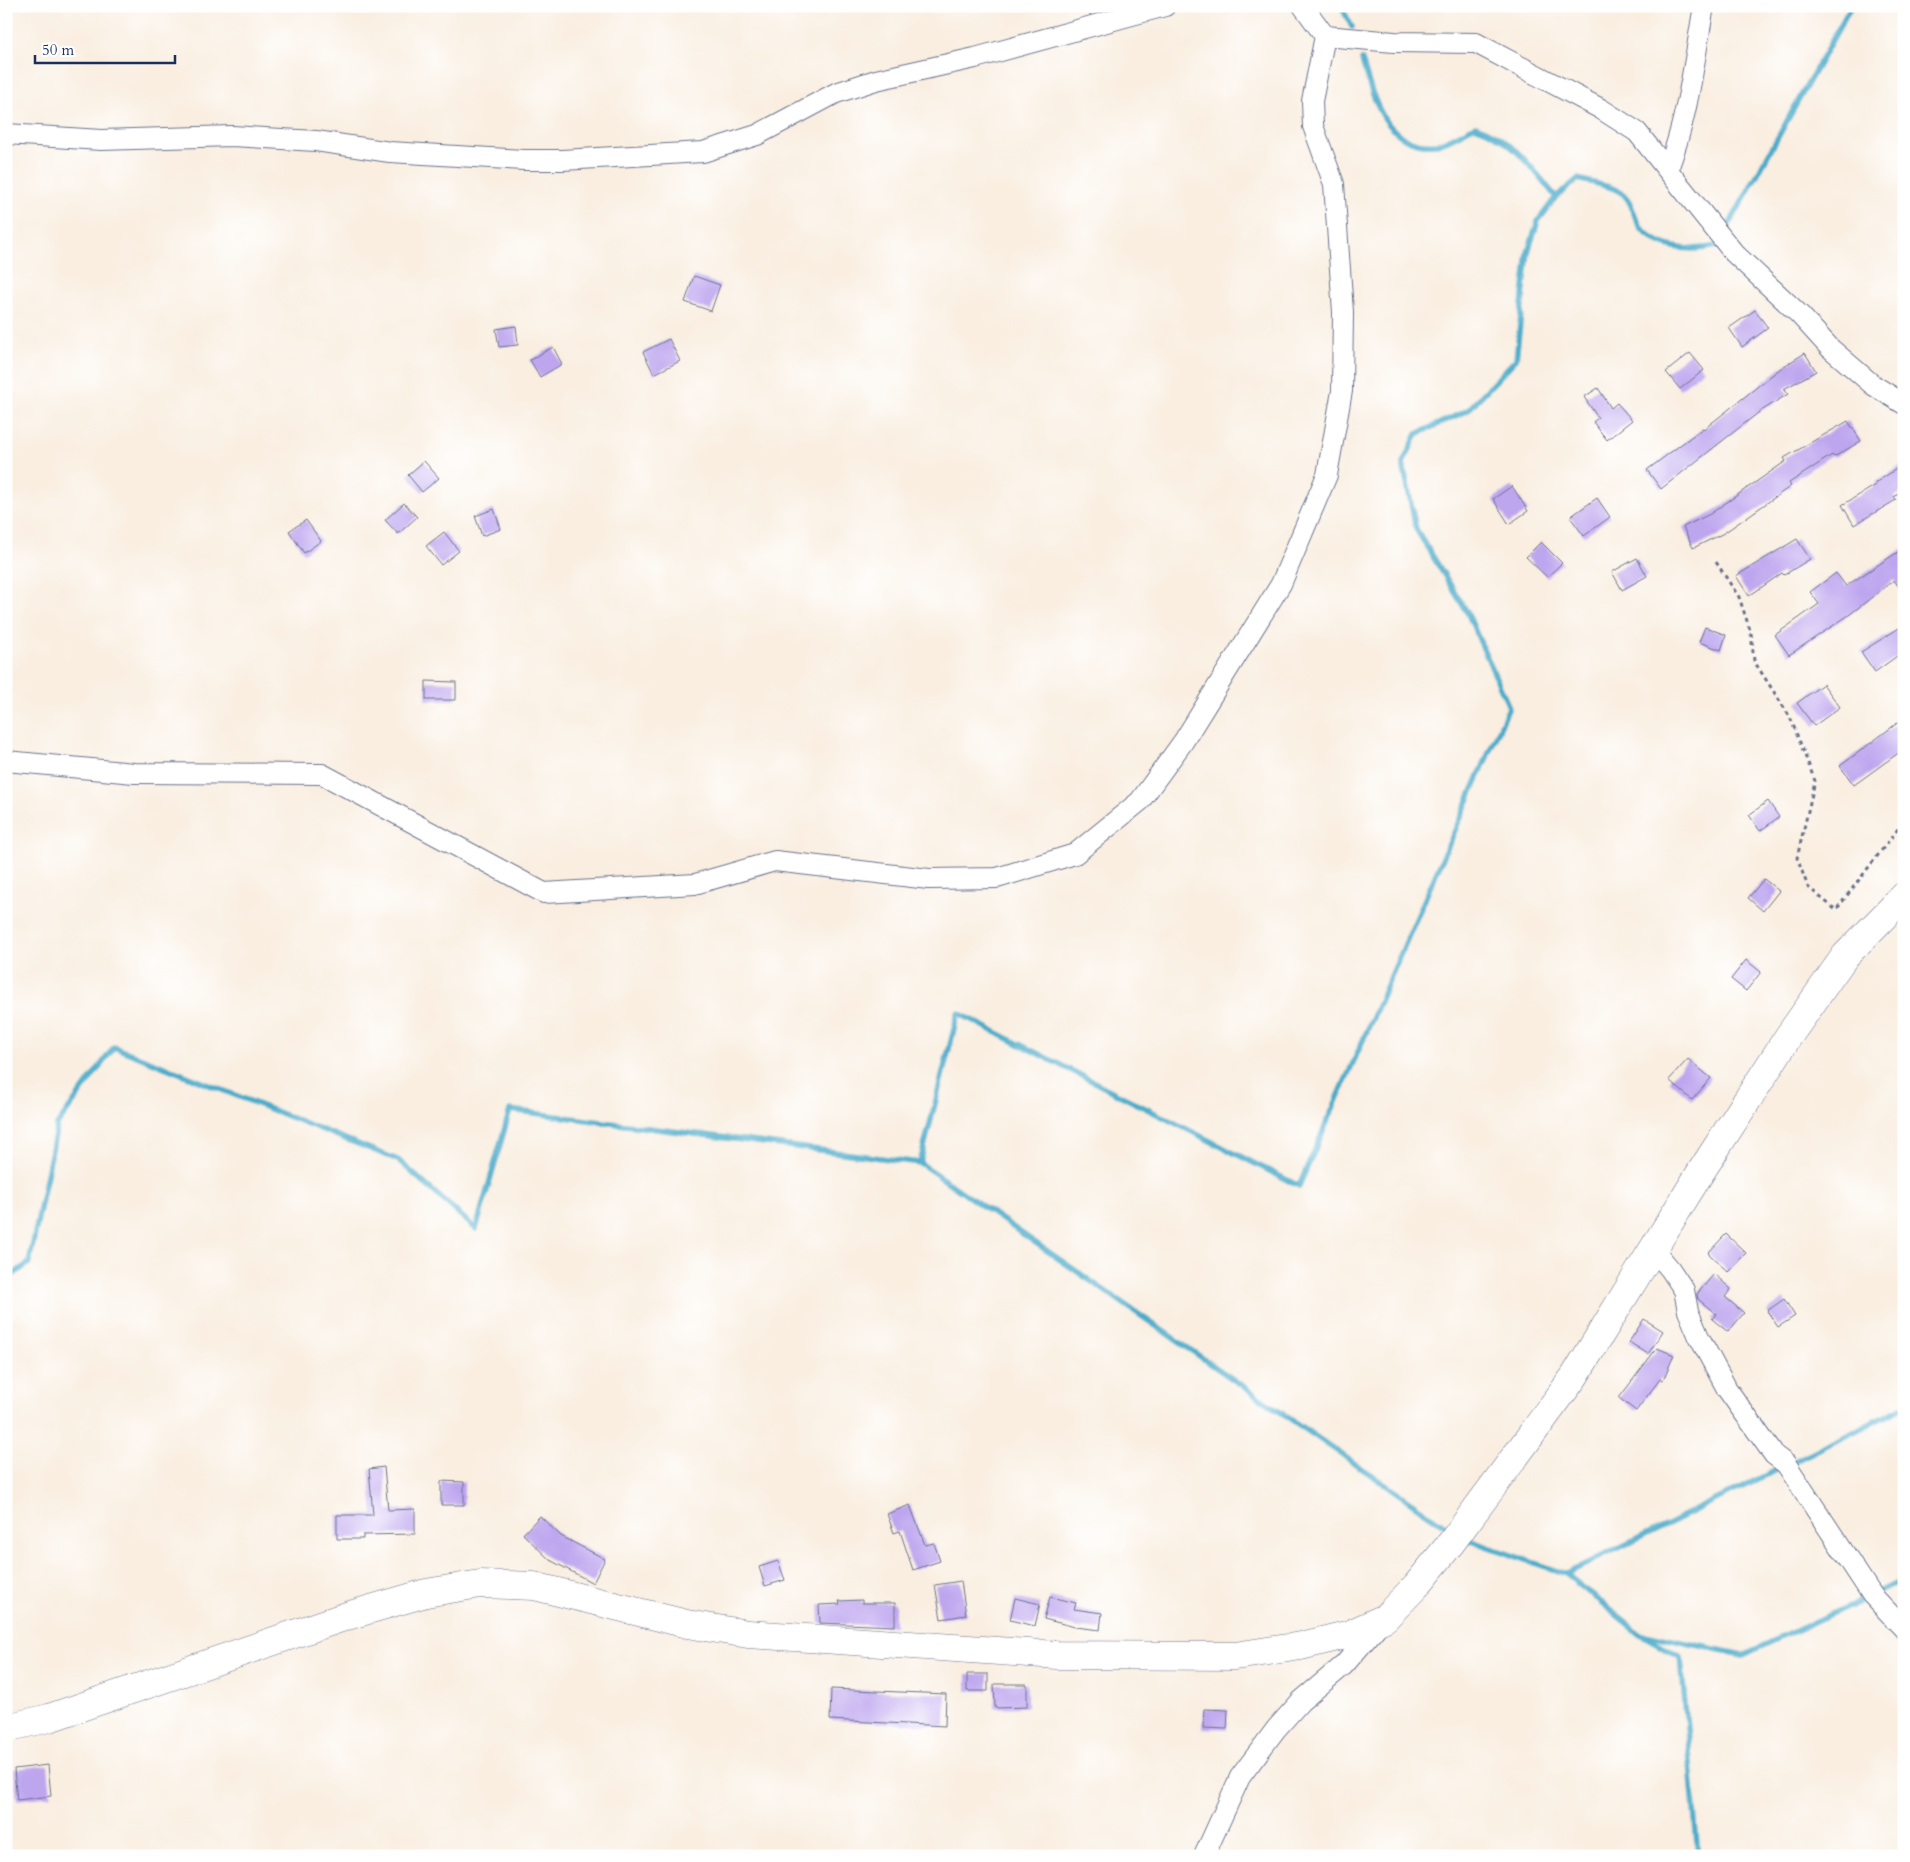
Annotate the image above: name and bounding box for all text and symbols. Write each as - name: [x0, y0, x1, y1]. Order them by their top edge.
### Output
- scale bar: [35, 32, 175, 64]
- text: 50 m: [42, 40, 74, 60]

